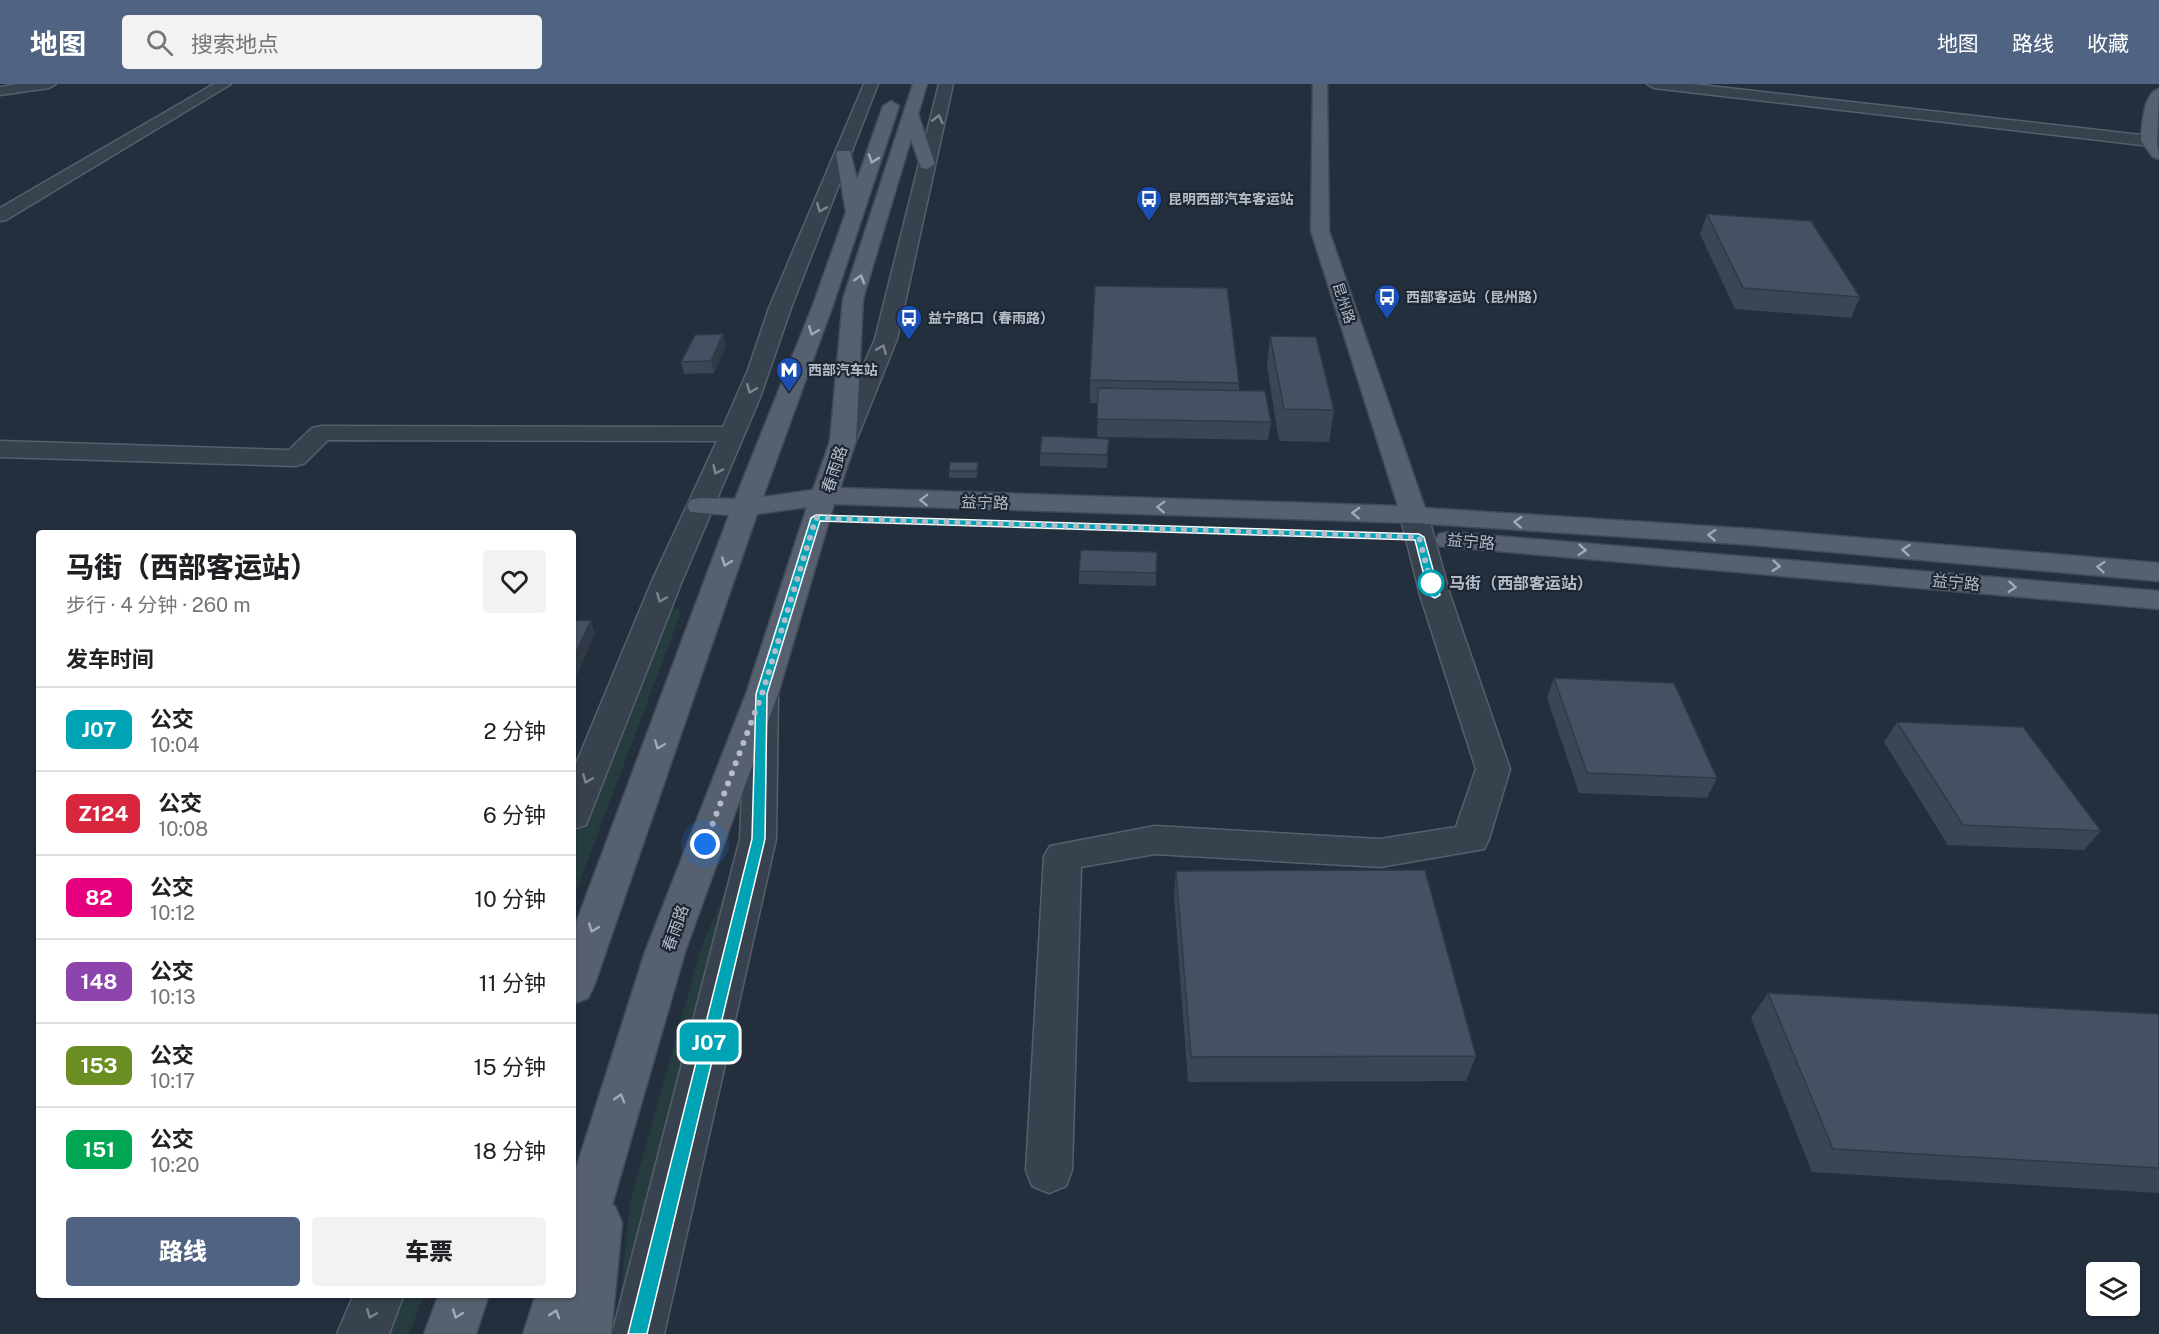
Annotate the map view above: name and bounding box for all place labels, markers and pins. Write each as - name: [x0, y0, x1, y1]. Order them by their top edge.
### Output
- bus stop icon: 昆明西部汽车客运站: [1134, 184, 1164, 222]
- place label: 昆明西部汽车客运站: [1168, 191, 1294, 207]
- bus stop icon: 西部客运站（昆州路）: [1372, 282, 1402, 320]
- place label: 西部客运站（昆州路）: [1406, 289, 1546, 305]
- bus stop icon: 益宁路口（春雨路）: [894, 303, 924, 341]
- place label: 益宁路口（春雨路）: [928, 310, 1054, 326]
- metro station icon: 西部汽车站: [774, 355, 804, 393]
- place label: 西部汽车站: [808, 362, 878, 378]
- marker: 马街（西部客运站）: [1418, 570, 1444, 596]
- place label: 马街（西部客运站）: [1449, 574, 1593, 593]

